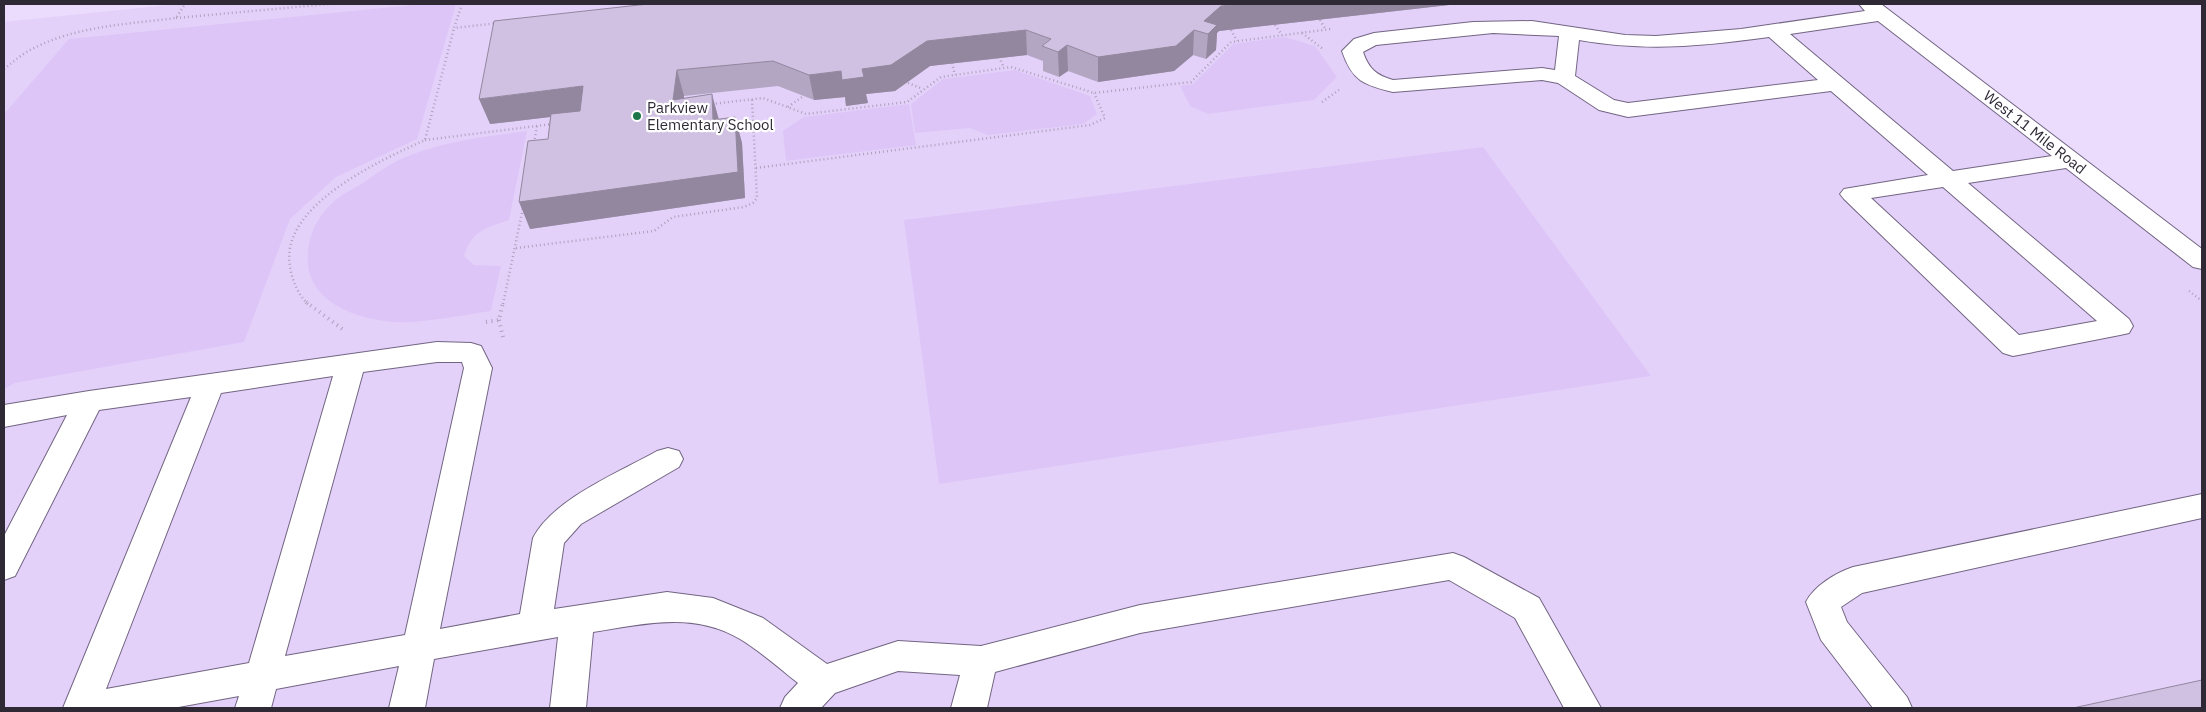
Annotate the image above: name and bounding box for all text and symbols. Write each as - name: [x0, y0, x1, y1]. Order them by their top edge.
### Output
- street label: West 11 Mile Road: [1980, 86, 2090, 178]
- place label: Parkview Elementary School: [647, 98, 774, 134]
- marker: Parkview Elementary School: [631, 110, 643, 122]

